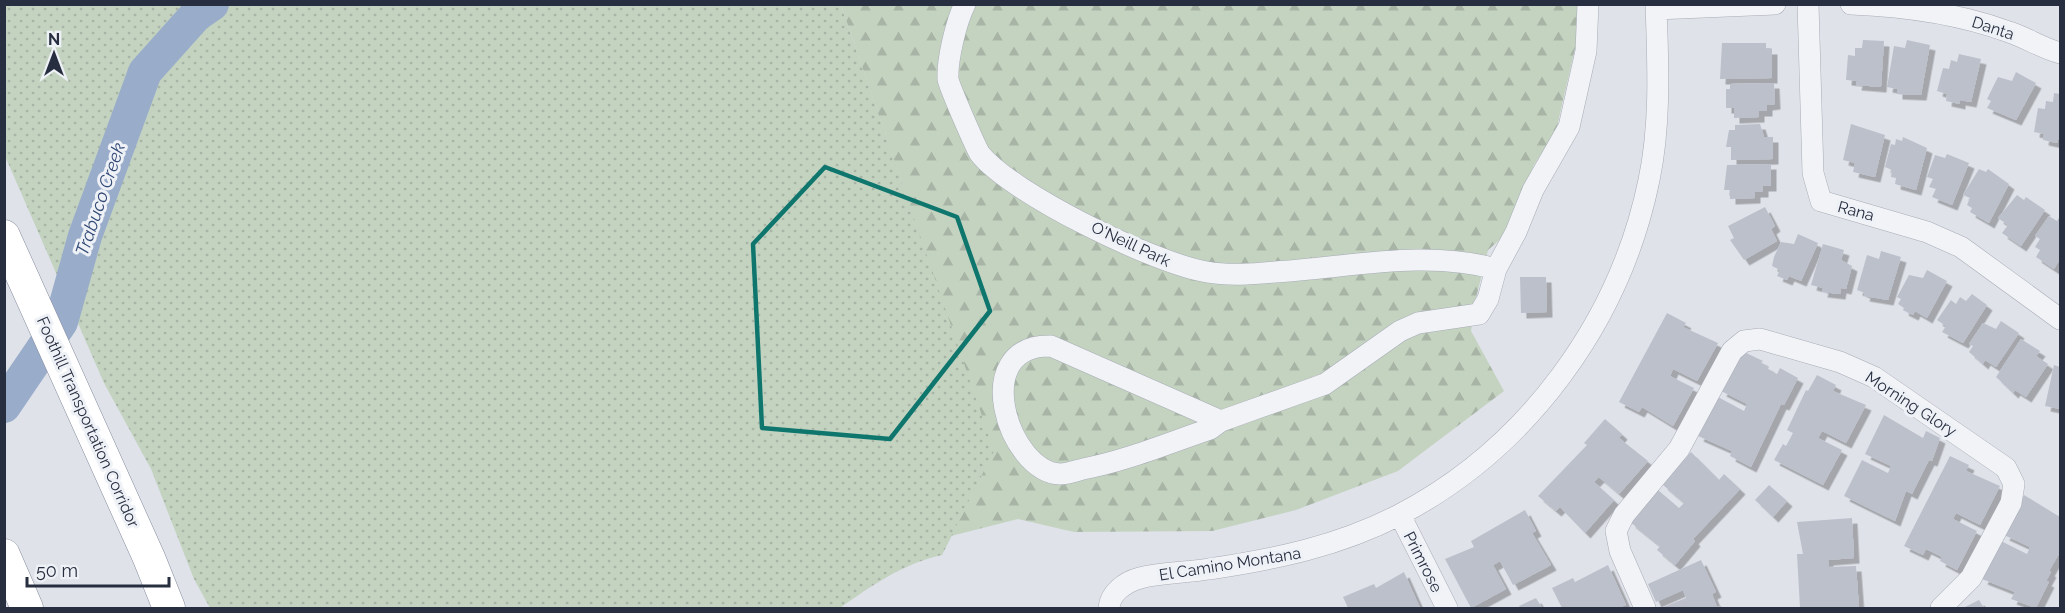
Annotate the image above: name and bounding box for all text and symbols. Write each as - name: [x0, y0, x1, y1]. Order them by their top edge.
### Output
- street label: Danta: [1969, 12, 2017, 44]
- north arrow: [24, 24, 84, 84]
- text: N: [48, 30, 60, 49]
- water label: Trabuco Creek: [71, 140, 129, 258]
- street label: Rana: [1836, 197, 1876, 225]
- street label: O'Neill Park: [1088, 217, 1174, 271]
- street label: Foothill Transportation Corridor: [33, 314, 143, 531]
- street label: Morning Glory: [1862, 368, 1960, 441]
- street label: Primrose: [1400, 528, 1446, 596]
- street label: El Camino Montana: [1158, 543, 1302, 585]
- scale bar: [27, 550, 170, 588]
- text: 50 m: [36, 560, 78, 581]

